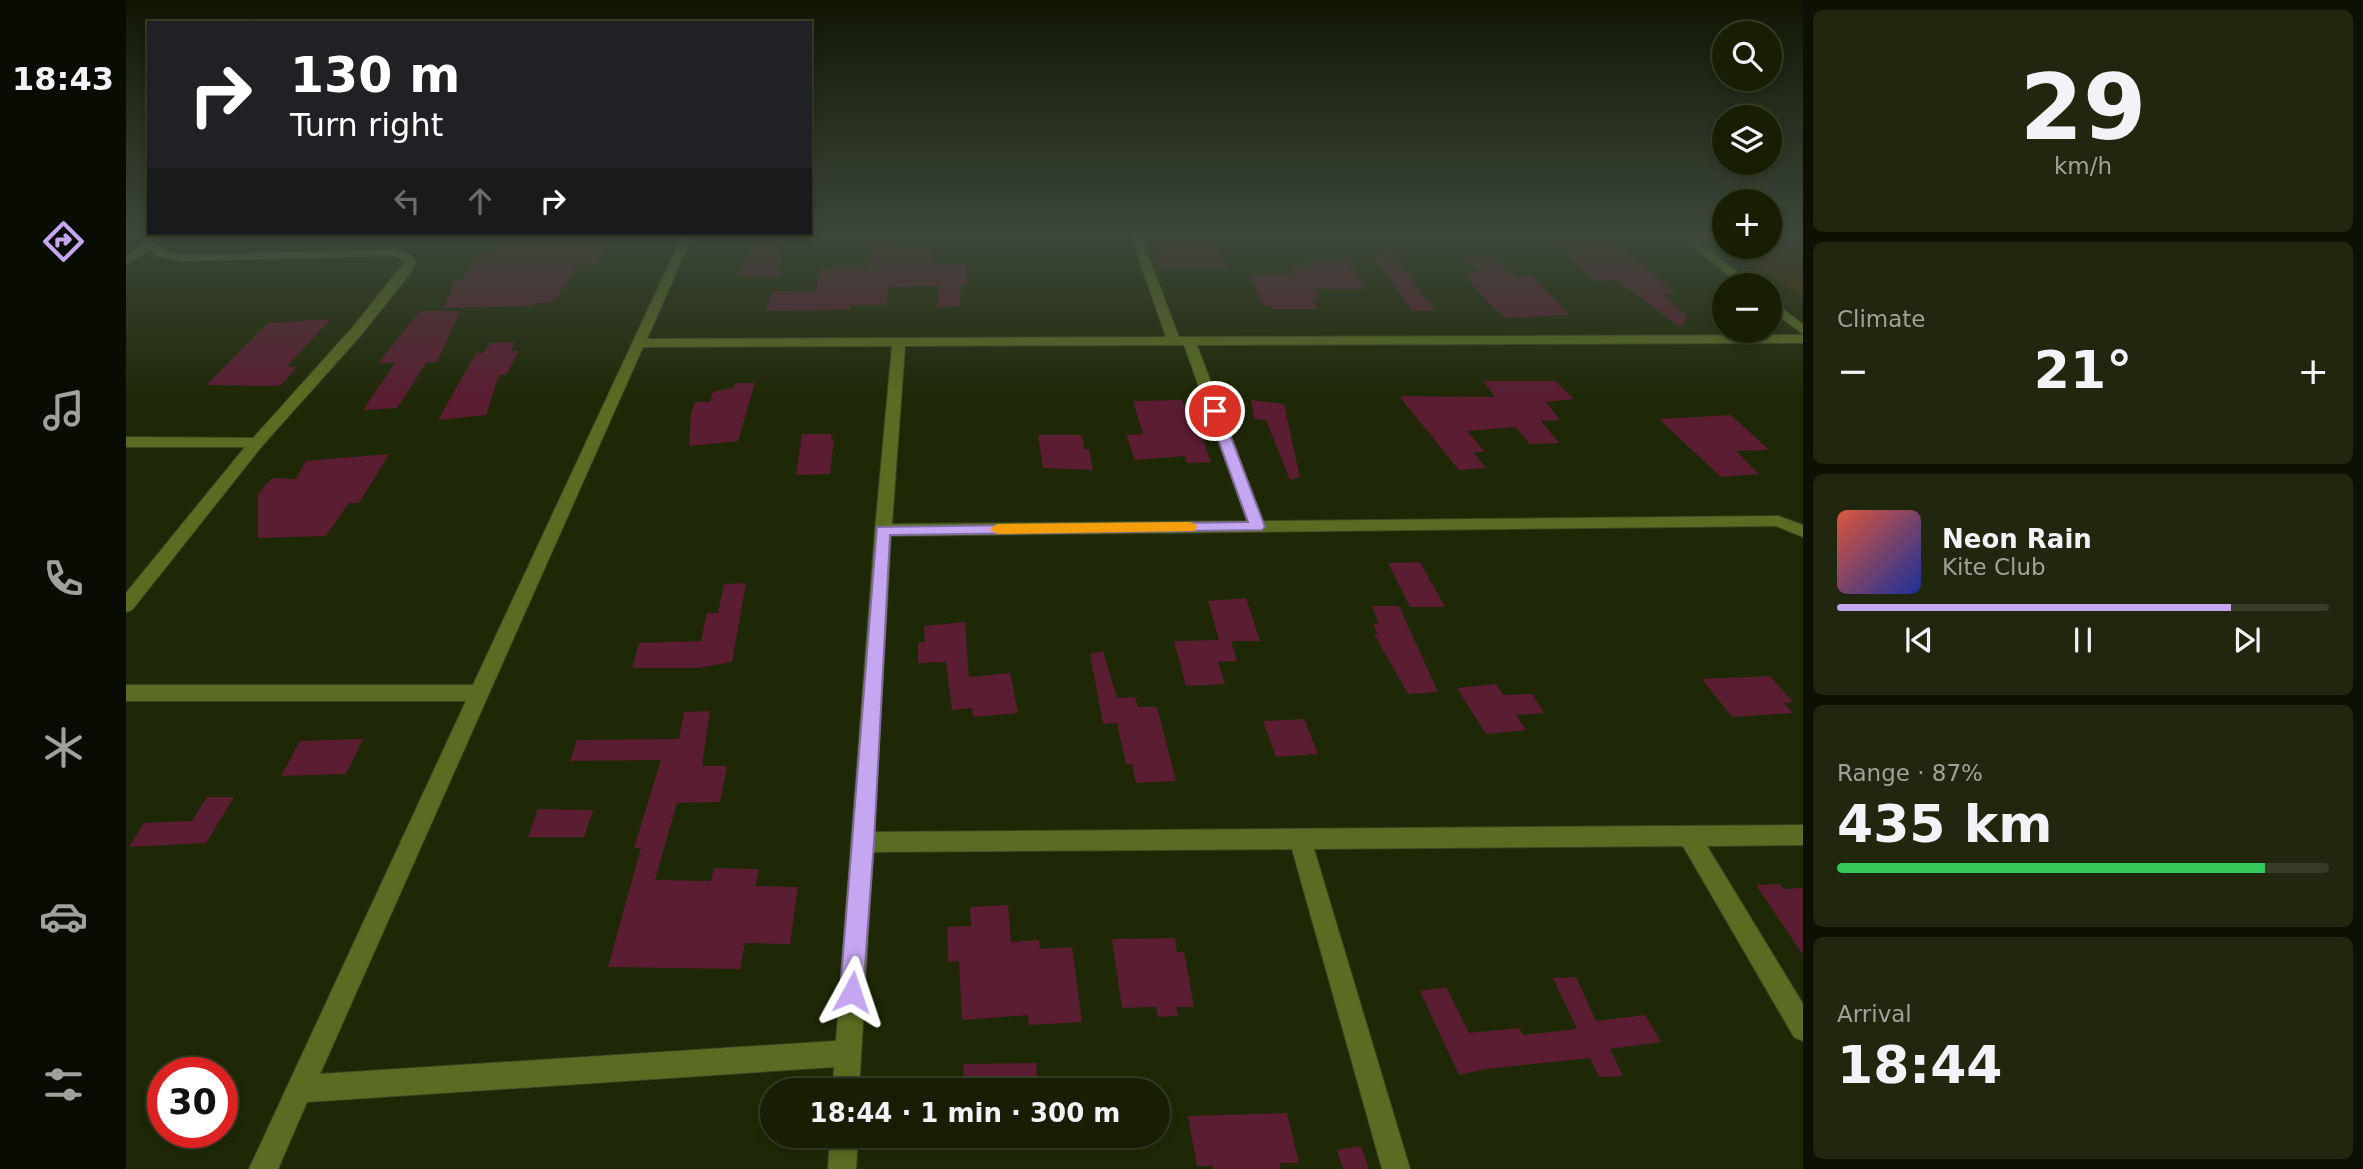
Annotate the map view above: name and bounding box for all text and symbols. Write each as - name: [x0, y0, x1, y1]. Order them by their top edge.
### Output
- map controls: [1712, 21, 1782, 343]
- button: search: [1712, 21, 1782, 91]
- text: 130 m: [290, 47, 460, 104]
- icon: right: [175, 49, 266, 140]
- text: 29: [2020, 55, 2146, 160]
- text: 18:43: [12, 60, 114, 98]
- button: layers: [1712, 105, 1782, 175]
- text: Turn right: [290, 106, 443, 144]
- text: km/h: [2054, 153, 2112, 179]
- icon: left: [388, 182, 426, 220]
- icon: ahead: [461, 182, 499, 220]
- icon: right: [534, 182, 572, 220]
- button: +: [1712, 189, 1782, 259]
- icon: directions: [39, 217, 88, 266]
- button: −: [1712, 273, 1782, 343]
- text: Climate: [1837, 306, 1926, 332]
- text: 21°: [2034, 340, 2132, 400]
- text: −: [1837, 349, 1869, 393]
- text: +: [2297, 349, 2329, 393]
- pin: [1185, 381, 1245, 441]
- icon: music: [39, 386, 88, 435]
- icon: arrive: [1196, 392, 1234, 430]
- text: Neon Rain: [1942, 524, 2092, 554]
- icon: phone: [39, 554, 88, 603]
- text: Kite Club: [1942, 554, 2046, 580]
- icon: previous: [1900, 621, 1938, 659]
- icon: pause: [2064, 621, 2102, 659]
- icon: next: [2228, 621, 2266, 659]
- icon: climate: [39, 723, 88, 772]
- text: Range · 87%: [1837, 760, 1983, 786]
- text: 435 km: [1837, 794, 2052, 854]
- icon: car: [39, 892, 88, 941]
- position arrow: [815, 955, 889, 1029]
- text: Arrival: [1837, 1001, 1912, 1027]
- text: 18:44: [1837, 1035, 2003, 1095]
- speed limit sign: 30: [147, 1057, 238, 1148]
- icon: filters: [39, 1060, 88, 1109]
- text: 18:44 · 1 min · 300 m: [810, 1098, 1120, 1128]

